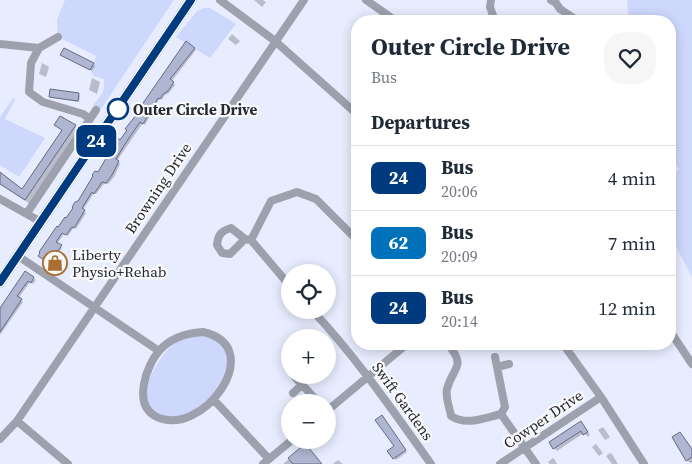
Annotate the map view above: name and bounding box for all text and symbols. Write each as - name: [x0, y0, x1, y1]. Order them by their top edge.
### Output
- text: Outer Circle Drive: [371, 30, 570, 63]
- button: heart: [604, 32, 656, 84]
- text: Bus: [371, 66, 397, 88]
- marker: Outer Circle Drive: [107, 98, 129, 120]
- place label: Outer Circle Drive: [133, 99, 258, 120]
- text: Departures: [371, 109, 470, 135]
- line badge: 24: [74, 125, 118, 157]
- text: 24: [86, 128, 106, 153]
- street label: Browning Drive: [120, 138, 196, 238]
- text: Bus: [441, 154, 473, 180]
- text: 24: [389, 165, 408, 190]
- text: 4 min: [608, 165, 656, 191]
- text: 20:06: [441, 180, 478, 202]
- text: Bus: [441, 219, 473, 245]
- text: 62: [389, 230, 408, 255]
- text: 7 min: [608, 230, 656, 256]
- place label: Liberty Physio+Rehab: [72, 244, 167, 282]
- text: 20:09: [441, 245, 478, 267]
- shop icon: Liberty Physio+Rehab: [42, 250, 68, 276]
- map controls: [281, 264, 336, 449]
- button: locate: [281, 264, 336, 319]
- text: Bus: [441, 284, 473, 310]
- text: 24: [389, 295, 408, 320]
- text: 12 min: [598, 295, 656, 321]
- text: 20:14: [441, 310, 478, 332]
- button: +: [281, 329, 336, 384]
- street label: Swift Gardens: [367, 358, 439, 444]
- street label: Cowper Drive: [499, 384, 587, 453]
- button: −: [281, 394, 336, 449]

